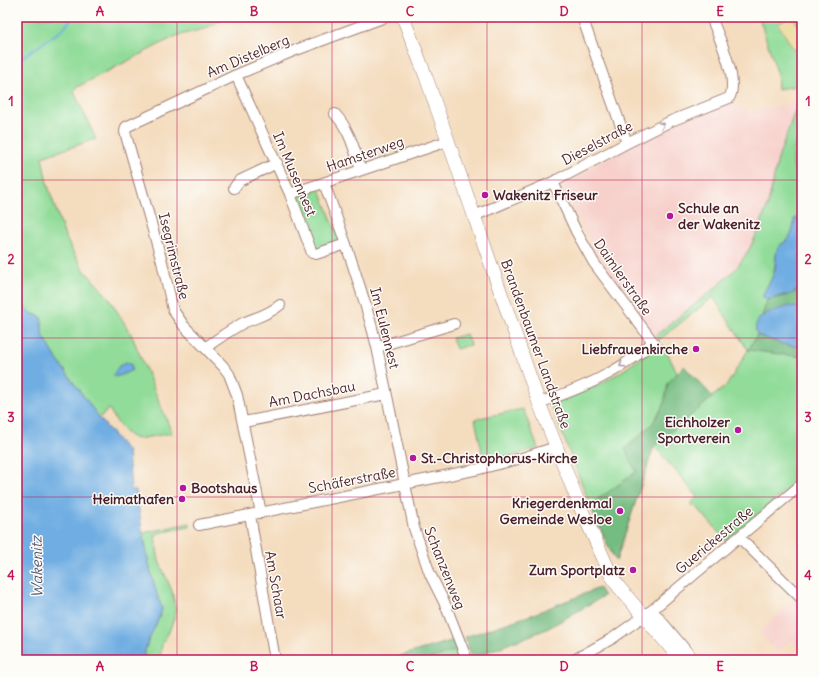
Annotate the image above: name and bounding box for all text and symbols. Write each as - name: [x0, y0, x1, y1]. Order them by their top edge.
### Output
- text: A: [96, 3, 105, 20]
- text: B: [250, 3, 259, 20]
- text: C: [406, 3, 415, 20]
- text: D: [559, 3, 569, 20]
- text: E: [716, 3, 724, 20]
- street label: Am Distelberg: [204, 31, 292, 81]
- text: 1: [8, 93, 14, 110]
- text: 1: [805, 93, 811, 110]
- street label: Dieselstraße: [559, 117, 635, 169]
- one-way arrow: [658, 123, 665, 130]
- street label: Im Musennest: [269, 129, 321, 219]
- street label: Hamsterweg: [324, 132, 406, 176]
- place label: Wakenitz Friseur: [493, 186, 598, 204]
- marker: Wakenitz Friseur: [480, 190, 490, 200]
- place label: Schule an der Wakenitz: [678, 199, 761, 233]
- street label: Isegrimstraße: [155, 211, 193, 301]
- marker: Schule an der Wakenitz: [665, 211, 675, 221]
- street label: Daimlerstraße: [590, 235, 656, 319]
- text: 2: [7, 251, 15, 268]
- text: 2: [804, 251, 812, 268]
- street label: Brandenbaumer Landstraße: [497, 257, 575, 431]
- street label: Im Eulennest: [366, 285, 404, 371]
- place label: Liebfrauenkirche: [582, 340, 688, 358]
- marker: Liebfrauenkirche: [691, 344, 701, 354]
- one-way arrow: [619, 360, 626, 368]
- street label: Am Dachsbau: [267, 377, 357, 411]
- text: 3: [7, 409, 15, 426]
- text: 3: [804, 409, 812, 426]
- place label: Eichholzer Sportverein: [658, 413, 730, 447]
- marker: Eichholzer Sportverein: [733, 425, 743, 435]
- place label: St.-Christophorus-Kirche: [421, 449, 578, 467]
- marker: St.-Christophorus-Kirche: [408, 453, 418, 463]
- street label: Schäferstraße: [307, 463, 397, 497]
- place label: Bootshaus: [191, 479, 258, 497]
- marker: Bootshaus: [178, 483, 188, 493]
- place label: Heimathafen: [92, 490, 174, 508]
- marker: Heimathafen: [177, 494, 187, 504]
- place label: Kriegerdenkmal Gemeinde Wesloe: [500, 494, 612, 528]
- street label: Guerickestraße: [671, 502, 757, 578]
- marker: Kriegerdenkmal Gemeinde Wesloe: [615, 506, 625, 516]
- street label: Schanzenweg: [420, 524, 470, 612]
- water label: Wakenitz: [26, 534, 47, 598]
- street label: Am Schaar: [261, 549, 291, 621]
- place label: Zum Sportplatz: [529, 561, 625, 579]
- marker: Zum Sportplatz: [628, 565, 638, 575]
- text: 4: [7, 567, 15, 584]
- text: 4: [804, 567, 812, 584]
- text: A: [96, 658, 105, 675]
- text: B: [250, 658, 259, 675]
- text: C: [406, 658, 415, 675]
- text: D: [559, 658, 569, 675]
- text: E: [716, 658, 724, 675]

